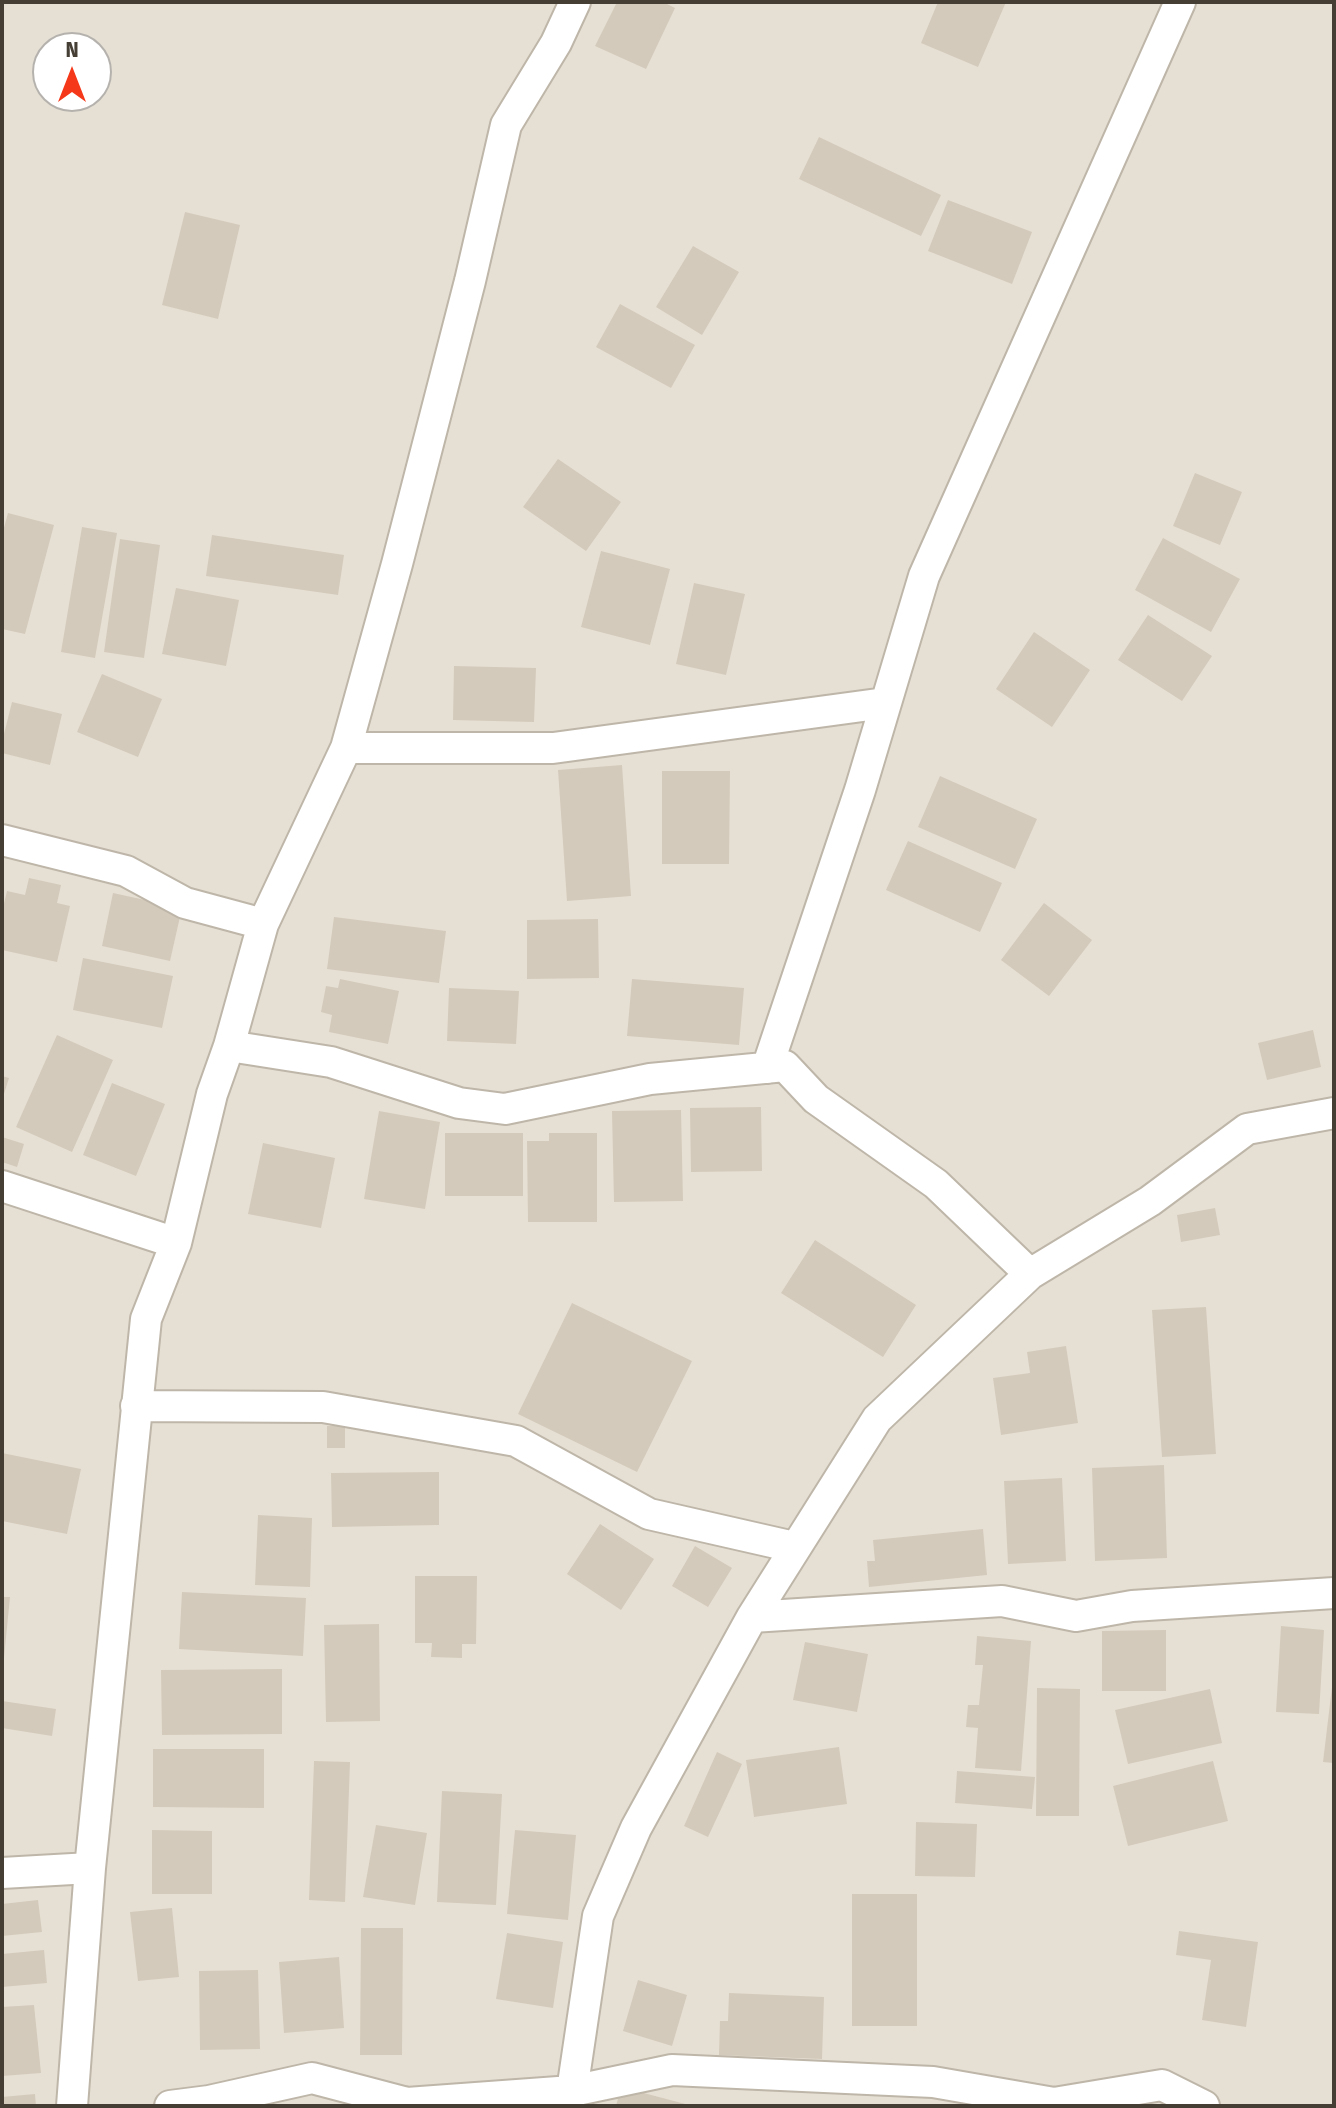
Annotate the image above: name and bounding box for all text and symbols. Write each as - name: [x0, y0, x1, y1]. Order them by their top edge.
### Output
- north arrow: [32, 32, 112, 112]
- text: N: [65, 36, 79, 63]

